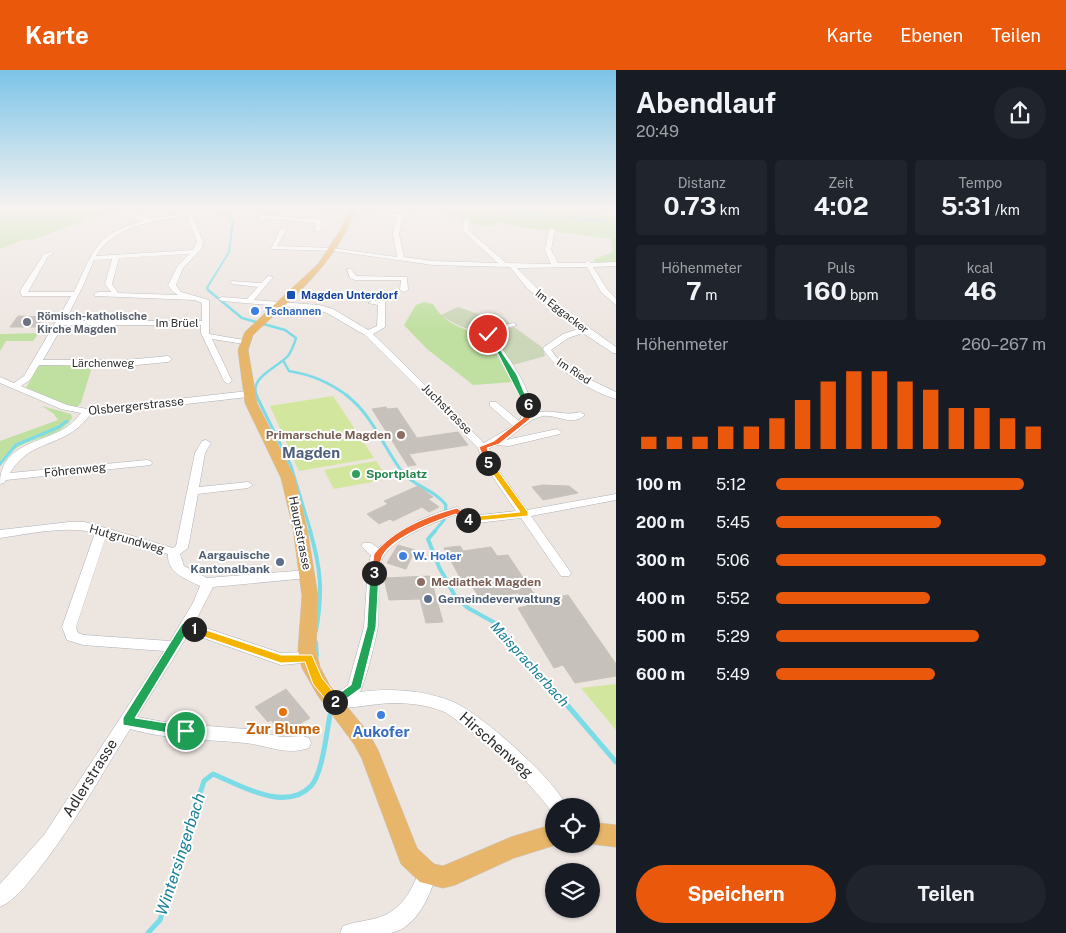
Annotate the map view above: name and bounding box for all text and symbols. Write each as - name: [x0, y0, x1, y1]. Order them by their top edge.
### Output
- text: Karte: [25, 21, 89, 49]
- text: Karte: [827, 25, 872, 46]
- text: Ebenen: [900, 25, 963, 46]
- text: Teilen: [991, 25, 1041, 46]
- text: Abendlauf: [636, 86, 776, 119]
- button: share: [994, 87, 1046, 139]
- text: 20:49: [636, 122, 679, 141]
- text: Distanz: [678, 175, 726, 191]
- text: Zeit: [828, 175, 854, 191]
- text: Tempo: [959, 175, 1002, 191]
- text: 0.73: [664, 191, 716, 221]
- text: 4:02: [813, 191, 869, 221]
- text: 5:31: [941, 191, 992, 221]
- text: km: [716, 202, 740, 218]
- text: /km: [992, 202, 1020, 218]
- text: Höhenmeter: [661, 260, 742, 276]
- text: Puls: [827, 260, 855, 276]
- text: kcal: [967, 260, 994, 276]
- text: 7: [686, 276, 702, 306]
- text: 160: [803, 276, 847, 306]
- text: 46: [964, 276, 997, 306]
- street label: Im Eggacker: [533, 287, 591, 335]
- text: m: [702, 287, 717, 303]
- text: bpm: [847, 287, 879, 303]
- marker: Magden Unterdorf: [285, 289, 297, 301]
- place label: Magden Unterdorf: [301, 289, 398, 301]
- marker: Tschannen: [249, 305, 261, 317]
- place label: Tschannen: [265, 305, 321, 317]
- place label: Römisch-katholische Kirche Magden: [37, 310, 147, 335]
- pin: [467, 313, 509, 355]
- marker: Römisch-katholische Kirche Magden: [21, 316, 33, 328]
- street label: Im Brüel: [156, 317, 198, 329]
- icon: check: [474, 320, 502, 348]
- text: Höhenmeter: [636, 335, 729, 354]
- text: 260–267 m: [961, 335, 1046, 354]
- street label: Im Ried: [555, 356, 593, 386]
- street label: Lärchenweg: [72, 357, 134, 369]
- street label: Juchstrasse: [419, 381, 475, 437]
- pin: 6: [516, 392, 540, 418]
- street label: Olsbergerstrasse: [88, 394, 185, 418]
- text: 6: [524, 397, 533, 413]
- place label: Primarschule Magden: [266, 428, 391, 442]
- marker: Primarschule Magden: [395, 429, 407, 441]
- district label: Magden: [282, 444, 340, 461]
- pin: 5: [476, 450, 500, 476]
- text: 5: [484, 455, 493, 471]
- street label: Föhrenweg: [43, 460, 107, 480]
- place label: Sportplatz: [366, 467, 427, 481]
- marker: Sportplatz: [350, 468, 362, 480]
- text: 100 m: [636, 475, 681, 494]
- text: 5:12: [716, 475, 746, 494]
- street label: Hauptstrasse: [286, 495, 314, 571]
- pin: 4: [456, 508, 480, 532]
- text: 4: [464, 512, 473, 528]
- text: 200 m: [636, 513, 685, 532]
- text: 5:45: [716, 513, 750, 532]
- street label: Hutgrundweg: [88, 522, 166, 556]
- place label: Aargauische Kantonalbank: [190, 548, 270, 576]
- place label: W. Holer: [413, 549, 461, 563]
- marker: W. Holer: [397, 550, 409, 562]
- text: 300 m: [636, 551, 685, 570]
- text: 5:06: [716, 551, 750, 570]
- marker: Aargauische Kantonalbank: [274, 556, 286, 568]
- pin: 3: [362, 560, 386, 586]
- text: 3: [370, 565, 379, 581]
- place label: Mediathek Magden: [431, 575, 541, 589]
- marker: Mediathek Magden: [415, 576, 427, 588]
- text: 400 m: [636, 589, 685, 608]
- text: 5:52: [716, 589, 750, 608]
- place label: Gemeindeverwaltung: [438, 592, 561, 606]
- marker: Gemeindeverwaltung: [422, 593, 434, 605]
- pin: 1: [182, 616, 206, 642]
- water label: Maispracherbach: [488, 618, 572, 710]
- text: 1: [192, 621, 198, 637]
- text: 500 m: [636, 627, 685, 646]
- text: 5:29: [716, 627, 750, 646]
- text: 600 m: [636, 665, 685, 684]
- text: 5:49: [716, 665, 750, 684]
- pin: 2: [322, 690, 348, 714]
- text: 2: [331, 694, 340, 710]
- marker: Zur Blume: [277, 706, 289, 718]
- street label: Hirschenweg: [456, 708, 536, 781]
- marker: Aukofer: [375, 709, 387, 721]
- pin: [165, 710, 207, 752]
- icon: arrive: [172, 717, 200, 745]
- place label: Zur Blume: [246, 720, 320, 737]
- place label: Aukofer: [352, 723, 410, 740]
- street label: Adlerstrasse: [59, 736, 120, 820]
- water label: Wintersingerbach: [152, 791, 209, 918]
- map controls: [545, 798, 600, 918]
- button: locate: [545, 798, 600, 853]
- button: layers: [545, 863, 600, 918]
- button: Speichern: [636, 865, 836, 923]
- button: Teilen: [846, 865, 1046, 923]

